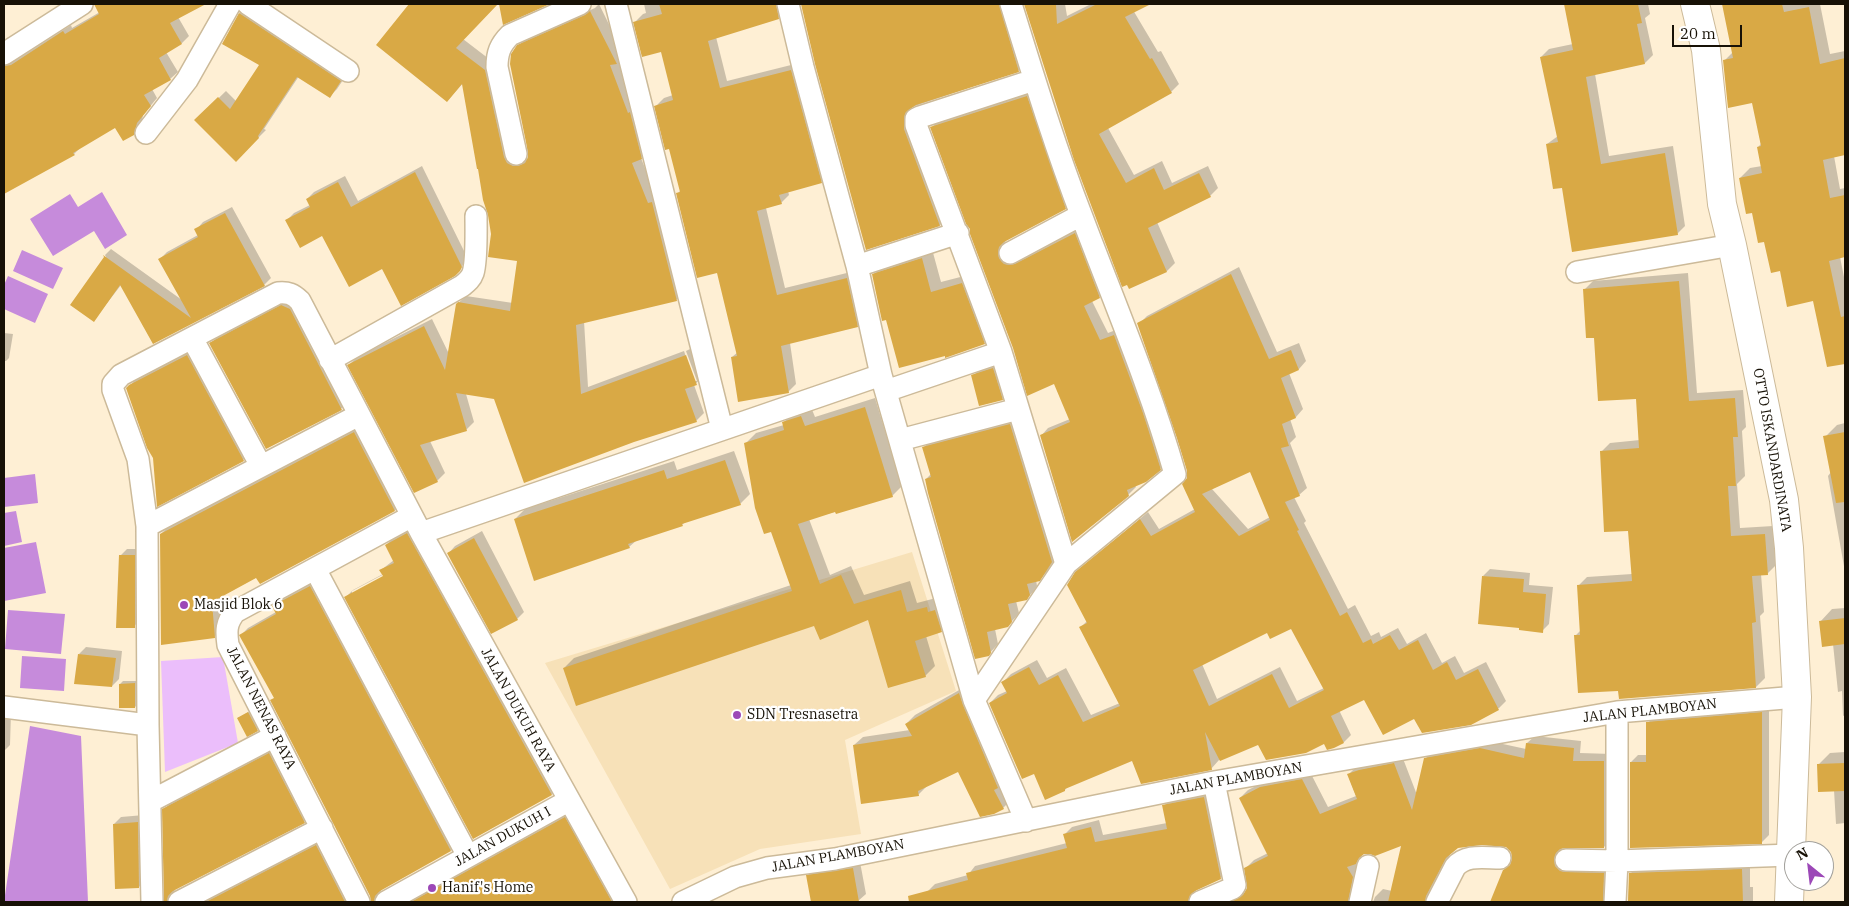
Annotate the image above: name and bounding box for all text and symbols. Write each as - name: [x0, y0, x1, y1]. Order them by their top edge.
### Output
- scale bar: [1674, 15, 1744, 47]
- text: 20 m: [1680, 24, 1716, 43]
- street label: OTTO ISKANDARDINATA: [1749, 367, 1795, 533]
- place label: Masjid Blok 6: [194, 597, 282, 613]
- marker: Masjid Blok 6: [178, 599, 190, 611]
- street label: JALAN NENAS RAYA: [223, 644, 299, 772]
- street label: JALAN DUKUH RAYA: [477, 645, 559, 775]
- street label: JALAN PLAMBOYAN: [1582, 696, 1718, 726]
- place label: SDN Tresnasetra: [747, 707, 858, 723]
- marker: SDN Tresnasetra: [731, 709, 743, 721]
- street label: JALAN PLAMBOYAN: [1168, 759, 1304, 799]
- street label: JALAN DUKUH I: [452, 804, 554, 870]
- street label: JALAN PLAMBOYAN: [770, 836, 906, 876]
- north arrow: [1784, 841, 1834, 891]
- text: N: [1793, 843, 1811, 864]
- place label: Hanif's Home: [442, 880, 533, 896]
- marker: Hanif's Home: [426, 882, 438, 894]

